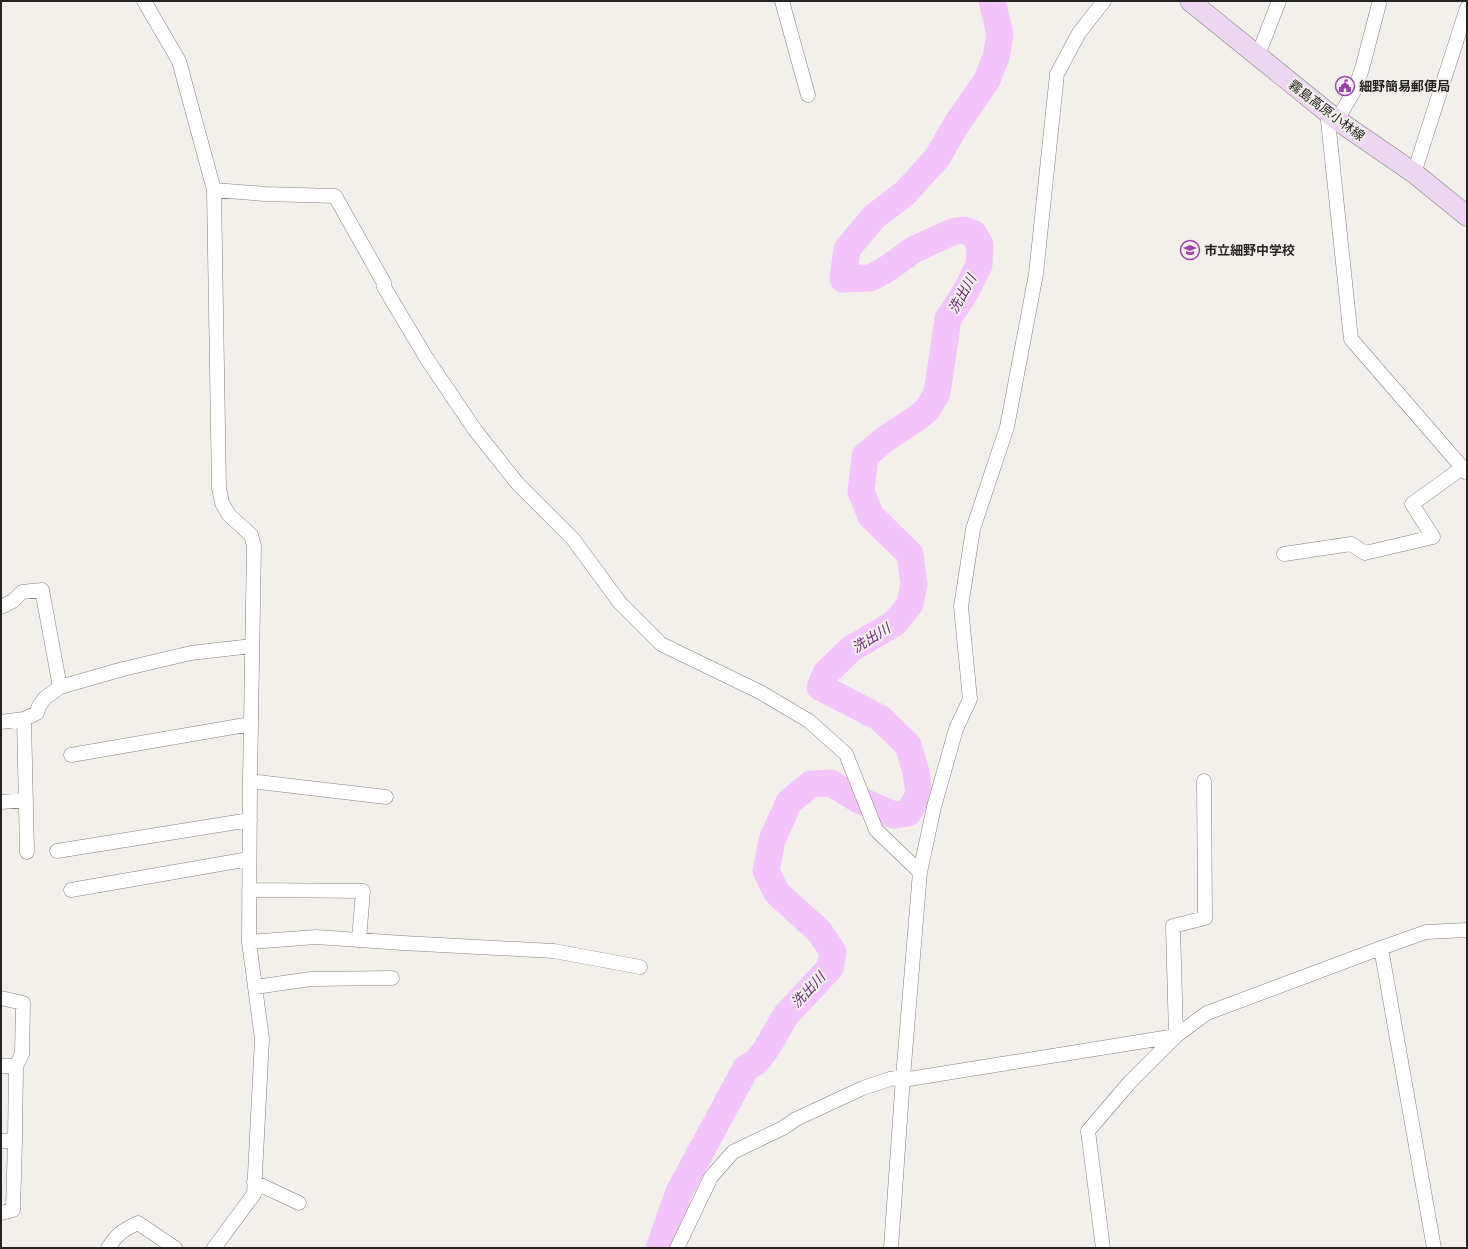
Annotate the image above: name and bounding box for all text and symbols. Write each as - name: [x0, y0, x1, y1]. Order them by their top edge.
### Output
- public building icon: 細野簡易郵便局: [1334, 75, 1356, 97]
- street label: 霧島高原小林線: [1285, 76, 1368, 145]
- place label: 細野簡易郵便局: [1359, 78, 1450, 96]
- school or university icon: 市立細野中学校: [1179, 239, 1201, 261]
- place label: 市立細野中学校: [1204, 242, 1295, 260]
- water label: 洗出川: [944, 270, 983, 318]
- water label: 洗出川: [848, 618, 896, 658]
- water label: 洗出川: [787, 967, 832, 1013]

